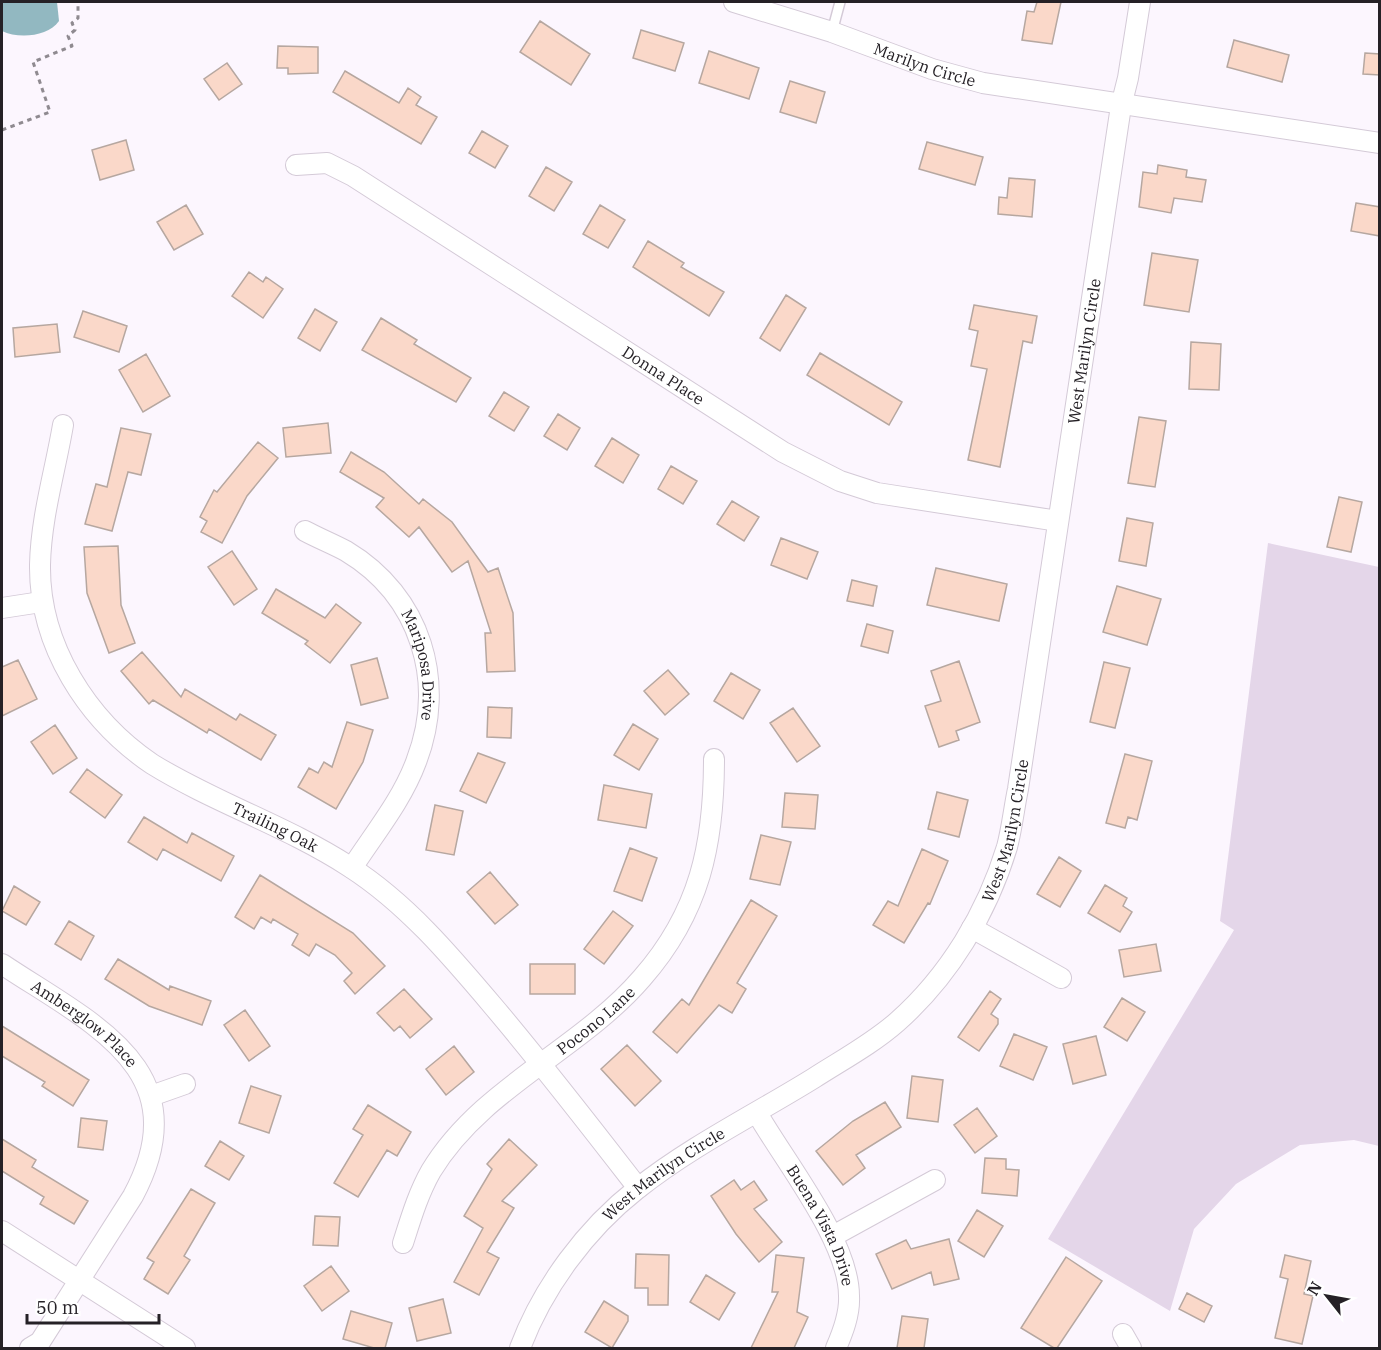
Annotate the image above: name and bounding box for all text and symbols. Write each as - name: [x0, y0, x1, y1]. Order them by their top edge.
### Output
- street label: Marilyn Circle: [871, 38, 978, 91]
- street label: West Marilyn Circle: [1063, 277, 1105, 425]
- street label: Donna Place: [619, 342, 708, 409]
- street label: Mariposa Drive: [397, 606, 439, 722]
- street label: West Marilyn Circle: [977, 758, 1032, 905]
- street label: Trailing Oak: [229, 797, 322, 857]
- street label: Amberglow Place: [28, 975, 142, 1071]
- street label: Pocono Lane: [553, 982, 639, 1059]
- street label: West Marilyn Circle: [598, 1123, 728, 1225]
- street label: Buena Vista Drive: [783, 1161, 858, 1288]
- north arrow: [1297, 1266, 1357, 1326]
- text: N: [1302, 1278, 1326, 1299]
- scale bar: [27, 1287, 159, 1325]
- text: 50 m: [36, 1296, 79, 1319]

